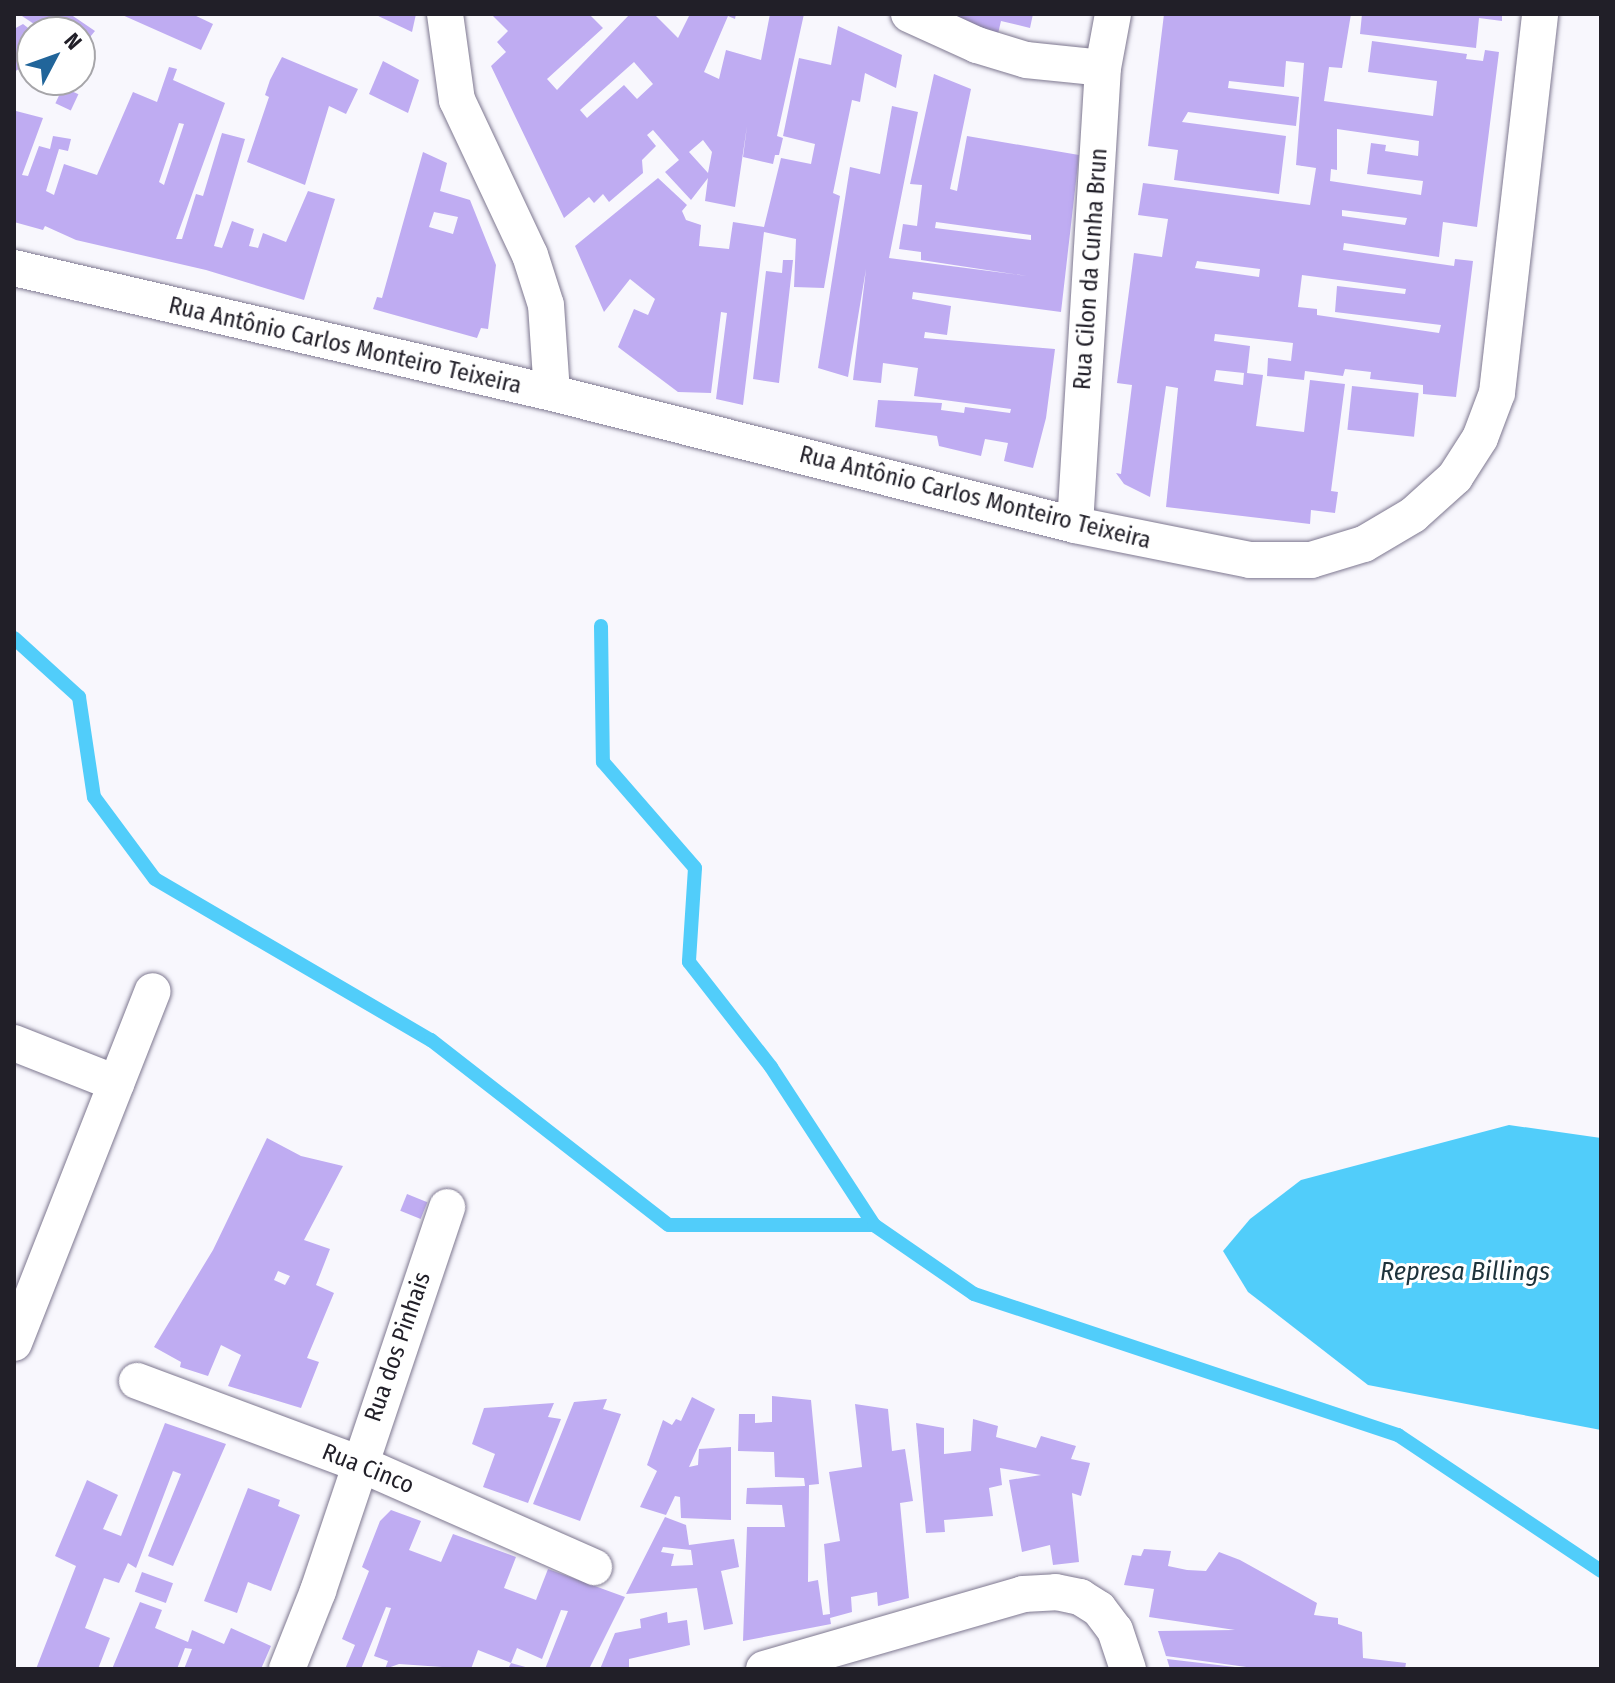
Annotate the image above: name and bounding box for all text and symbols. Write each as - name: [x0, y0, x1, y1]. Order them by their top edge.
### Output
- north arrow: [16, 16, 96, 96]
- text: N: [58, 27, 87, 55]
- street label: Rua Cilon da Cunha Brun: [1068, 147, 1114, 391]
- street label: Rua Antônio Carlos Monteiro Teixeira: [166, 291, 524, 401]
- street label: Rua Antônio Carlos Monteiro Teixeira: [796, 440, 1154, 556]
- water label: Represa Billings: [1380, 1256, 1550, 1288]
- street label: Rua dos Pinhais: [359, 1268, 437, 1426]
- street label: Rua Cinco: [318, 1438, 418, 1500]

